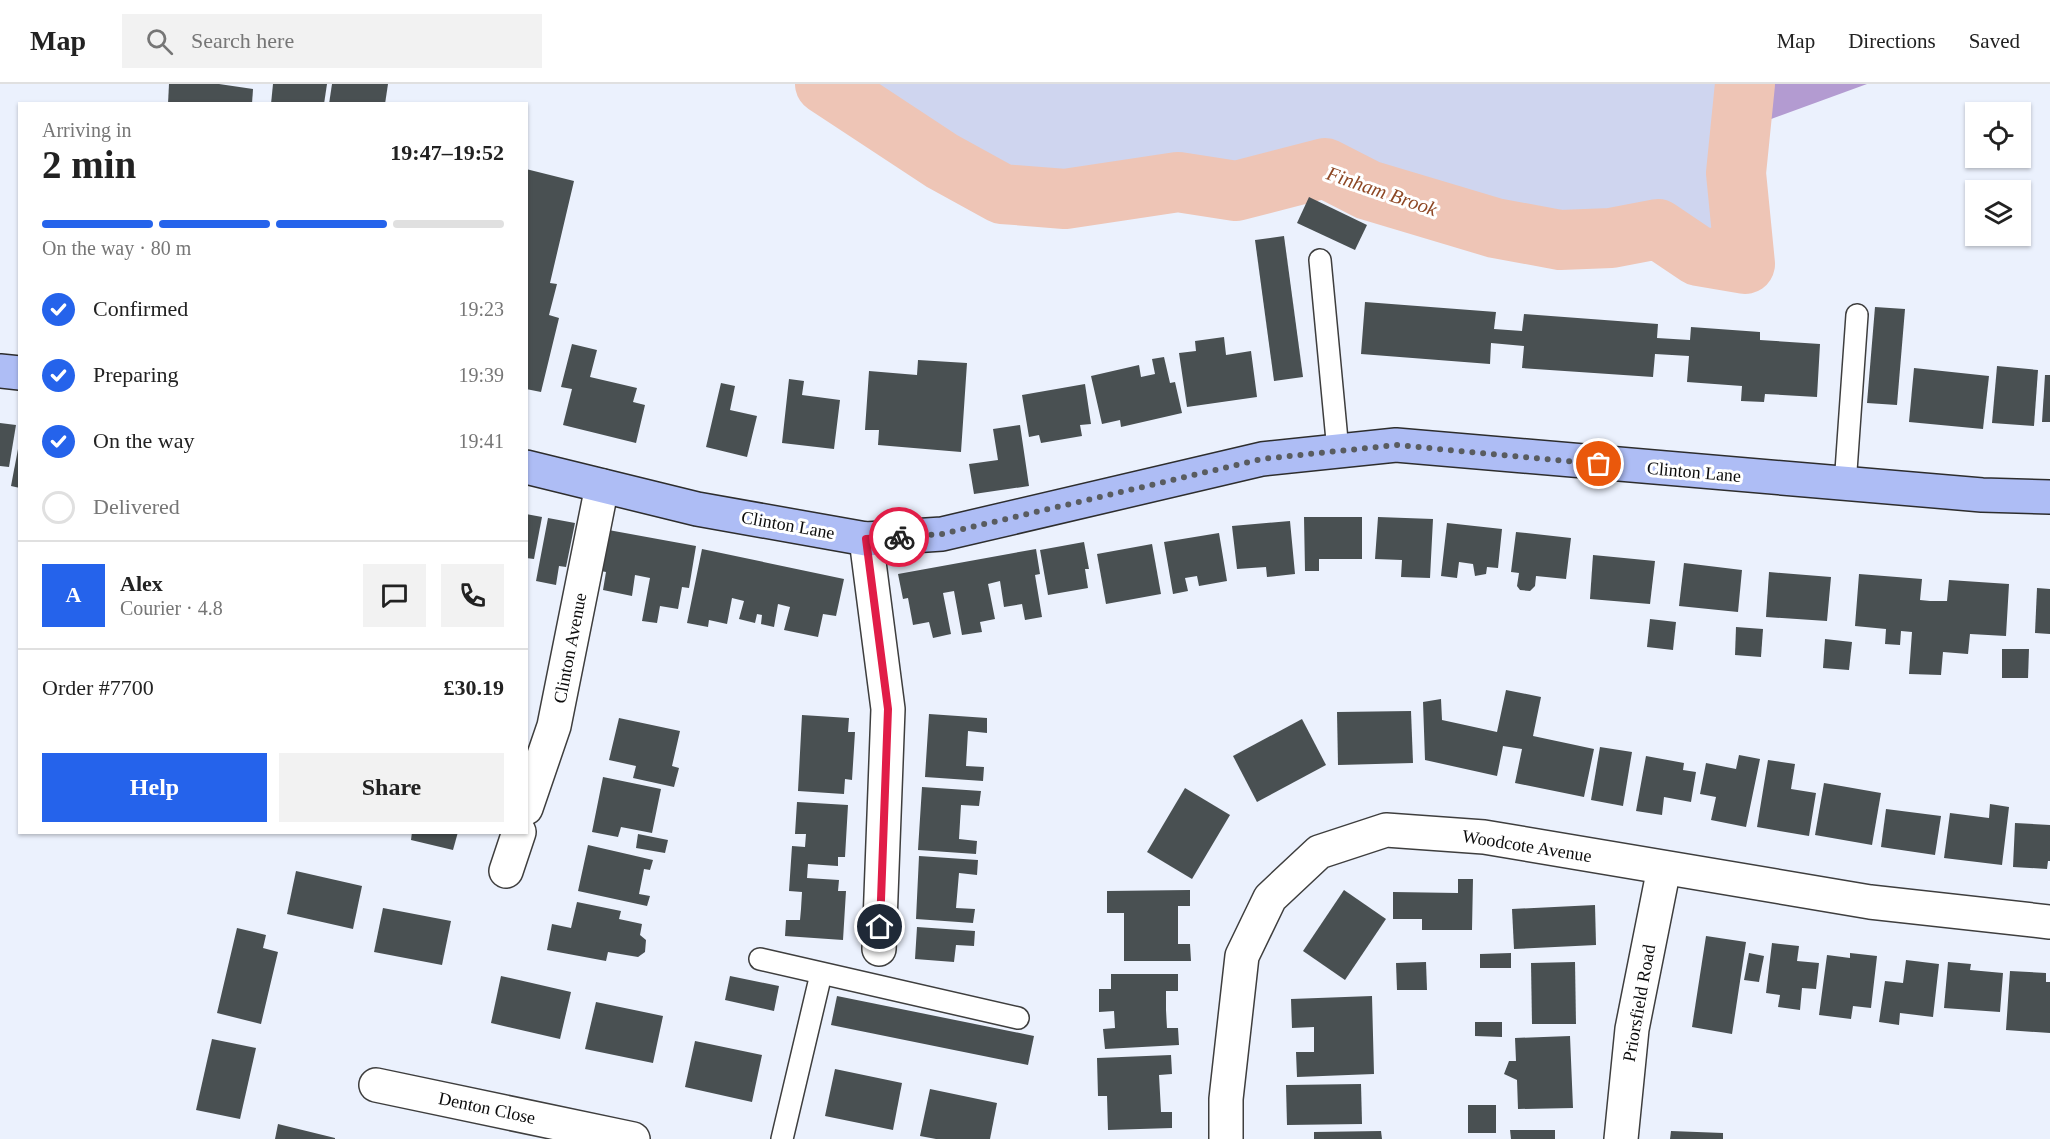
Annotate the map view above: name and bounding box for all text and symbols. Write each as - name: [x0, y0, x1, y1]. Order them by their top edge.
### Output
- search box: [122, 14, 542, 68]
- text: Map: [30, 25, 86, 56]
- icon: search: [143, 25, 176, 58]
- text: Search here: [191, 28, 294, 53]
- text: Map: [1777, 29, 1815, 53]
- text: Directions: [1848, 29, 1936, 53]
- text: Saved: [1969, 29, 2020, 53]
- map controls: [1965, 102, 2031, 246]
- button: locate: [1965, 102, 2031, 168]
- text: Arriving in: [42, 119, 131, 141]
- text: 19:47–19:52: [390, 140, 504, 165]
- text: 2 min: [42, 143, 136, 186]
- water label: Finham Brook: [1323, 161, 1441, 221]
- button: layers: [1965, 180, 2031, 246]
- text: On the way · 80 m: [42, 237, 191, 259]
- icon: check: [42, 293, 75, 326]
- text: Confirmed: [93, 296, 188, 321]
- text: 19:23: [458, 298, 504, 320]
- icon: check: [42, 359, 75, 392]
- text: Preparing: [93, 362, 179, 387]
- text: 19:39: [458, 364, 504, 386]
- icon: check: [42, 425, 75, 458]
- text: On the way: [93, 428, 194, 453]
- text: 19:41: [458, 430, 504, 452]
- pin: [1573, 438, 1624, 489]
- icon: bag: [1582, 447, 1615, 480]
- street label: Clinton Lane: [1646, 458, 1742, 486]
- text: Delivered: [93, 494, 180, 519]
- street label: Clinton Lane: [740, 507, 836, 543]
- courier: [869, 507, 929, 567]
- icon: bike: [883, 521, 916, 554]
- button: chat: [363, 564, 426, 627]
- button: phone: [441, 564, 504, 627]
- text: Alex: [120, 571, 163, 596]
- text: A: [66, 582, 81, 607]
- street label: Clinton Avenue: [549, 591, 591, 705]
- text: Courier · 4.8: [120, 597, 223, 619]
- text: Order #7700: [42, 675, 154, 700]
- text: £30.19: [444, 675, 504, 700]
- button: Help: [42, 753, 267, 822]
- button: Share: [279, 753, 504, 822]
- street label: Woodcote Avenue: [1461, 826, 1593, 866]
- pin: [854, 901, 905, 952]
- icon: home: [863, 910, 896, 943]
- street label: Priorsfield Road: [1619, 943, 1659, 1063]
- street label: Denton Close: [437, 1088, 537, 1128]

